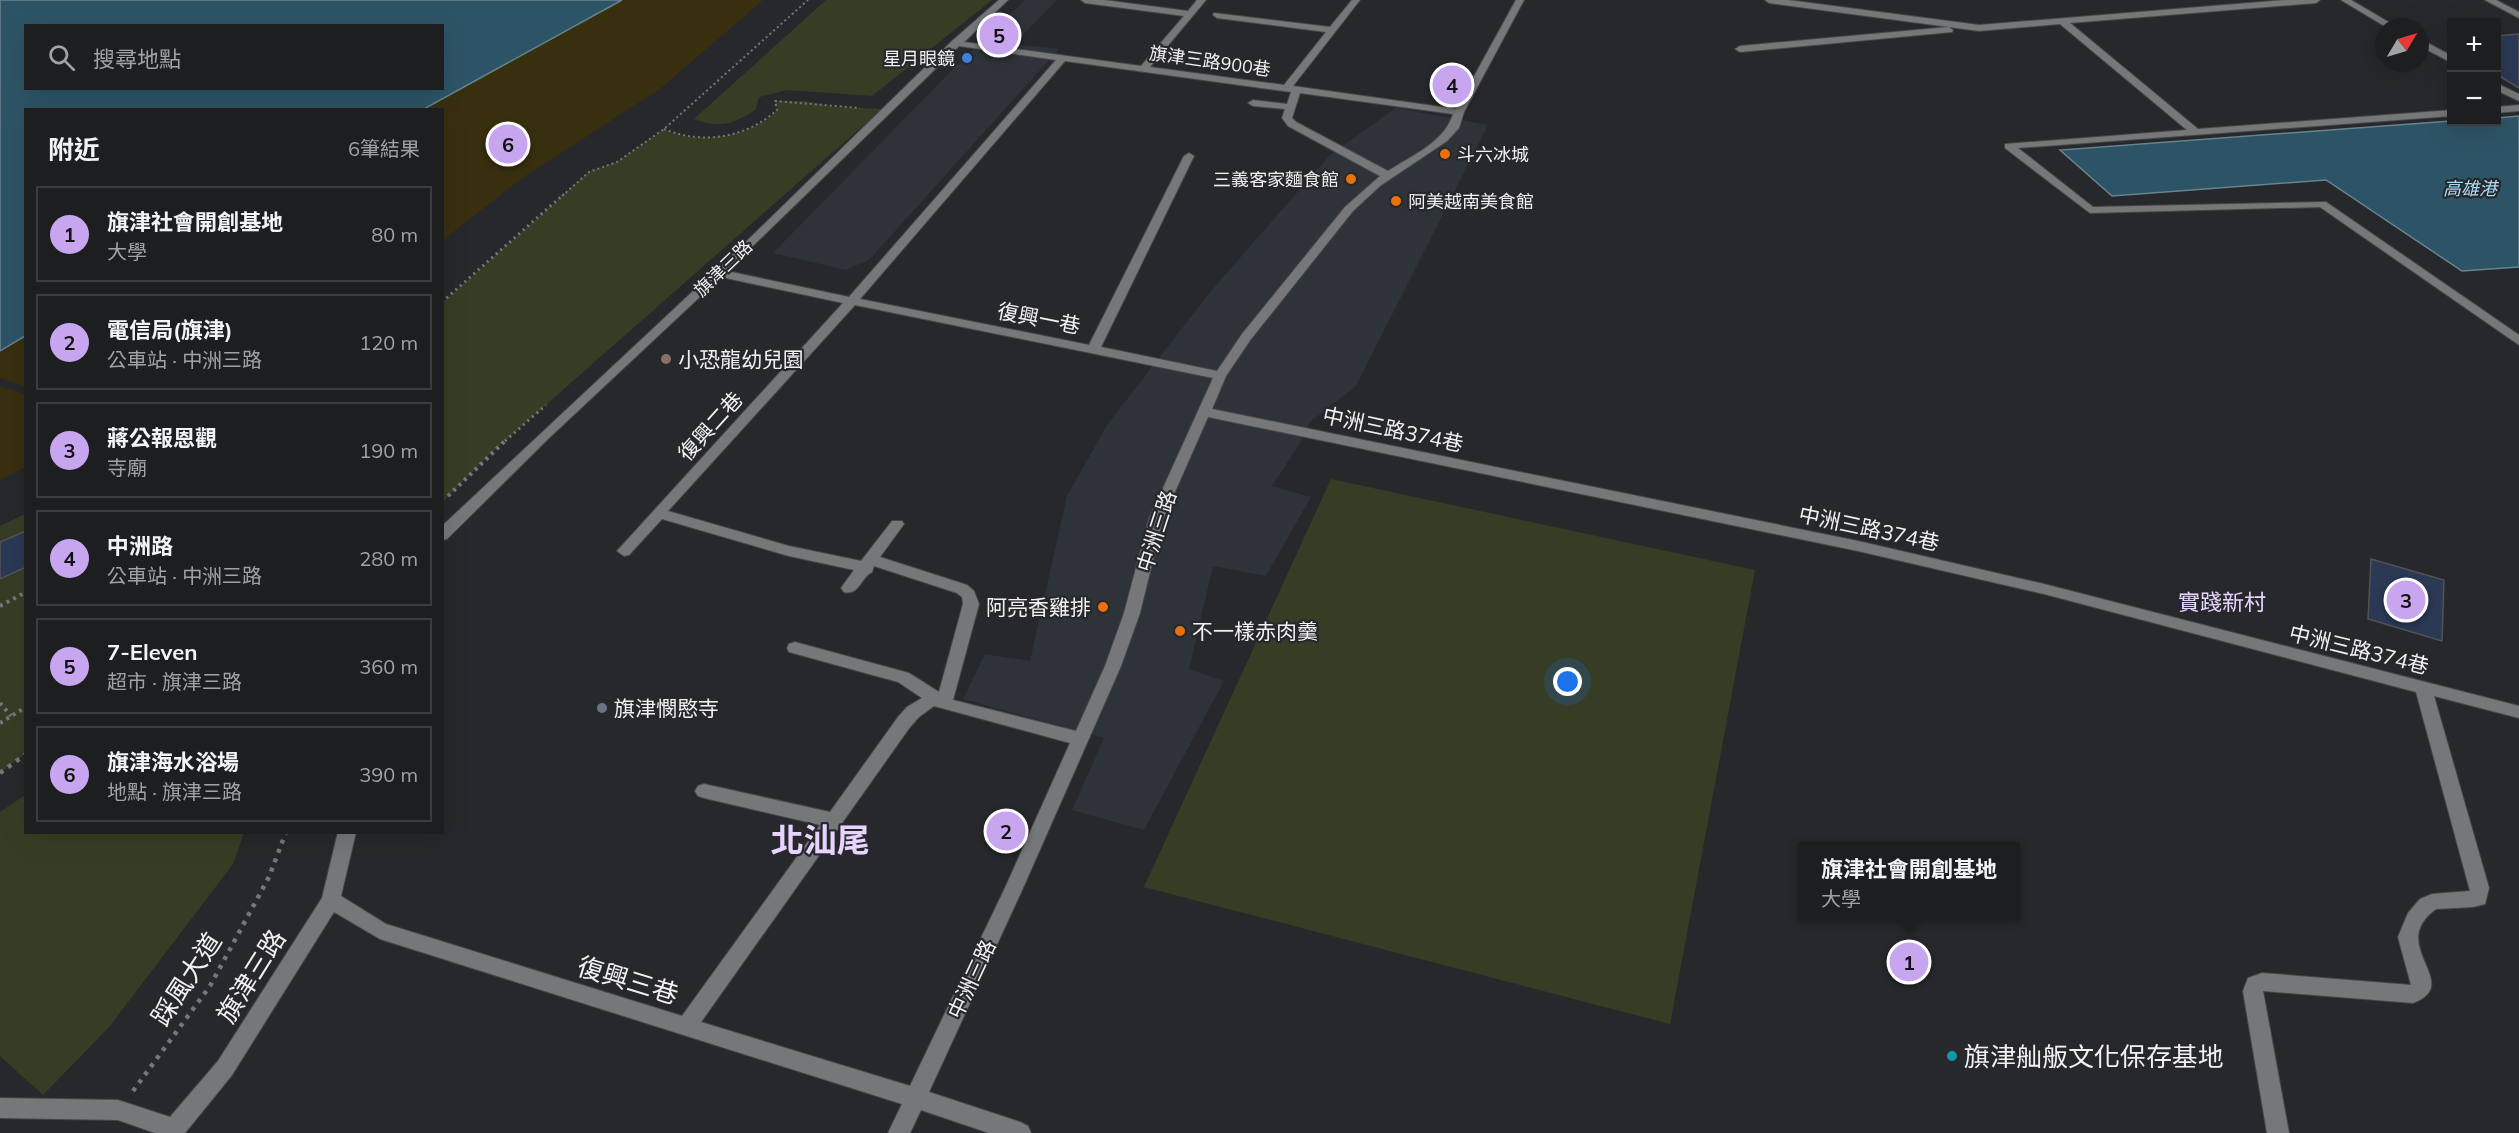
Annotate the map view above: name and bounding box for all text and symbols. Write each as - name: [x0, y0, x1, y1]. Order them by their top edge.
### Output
- pin: 5: [980, 12, 1018, 57]
- north arrow: [2375, 18, 2429, 72]
- map controls: [2447, 18, 2501, 126]
- button: +: [2447, 18, 2501, 72]
- search box: [24, 24, 444, 90]
- icon: search: [45, 41, 78, 74]
- street label: 旗津三路900巷: [1148, 41, 1272, 81]
- text: 搜尋地點: [93, 45, 181, 73]
- place label: 星月眼鏡: [883, 47, 955, 70]
- marker: 星月眼鏡: [960, 51, 974, 65]
- pin: 4: [1432, 62, 1472, 107]
- button: −: [2447, 72, 2501, 126]
- pin: 6: [488, 122, 528, 166]
- text: 附近: [48, 133, 100, 166]
- text: 6筆結果: [348, 136, 420, 161]
- place label: 斗六冰城: [1457, 143, 1529, 166]
- marker: 斗六冰城: [1438, 147, 1452, 161]
- place label: 三義客家麵食館: [1213, 168, 1339, 191]
- marker: 三義客家麵食館: [1344, 172, 1358, 186]
- water label: 高雄港: [2443, 177, 2500, 200]
- place label: 阿美越南美食館: [1408, 190, 1534, 213]
- marker: 阿美越南美食館: [1389, 194, 1403, 208]
- text: 旗津社會開創基地: [107, 208, 283, 236]
- text: 1: [64, 222, 76, 247]
- text: 80 m: [371, 222, 418, 247]
- street label: 旗津三路: [689, 235, 757, 301]
- text: 大學: [107, 239, 147, 264]
- street label: 復興一巷: [995, 297, 1083, 339]
- text: 電信局(旗津): [107, 316, 233, 344]
- text: 2: [64, 330, 76, 355]
- text: 120 m: [359, 330, 418, 355]
- place label: 小恐龍幼兒園: [678, 346, 804, 372]
- text: 公車站 · 中洲三路: [107, 347, 262, 372]
- marker: 小恐龍幼兒園: [659, 352, 673, 366]
- street label: 復興二巷: [672, 386, 748, 466]
- street label: 中洲三路374巷: [1320, 401, 1466, 457]
- text: 蔣公報恩觀: [107, 424, 217, 452]
- text: 3: [64, 438, 76, 463]
- text: 190 m: [359, 438, 418, 463]
- text: 寺廟: [107, 455, 147, 480]
- street label: 中洲三路: [1131, 487, 1181, 575]
- street label: 中洲三路374巷: [1796, 500, 1942, 556]
- text: 中洲路: [107, 532, 173, 560]
- text: 4: [64, 546, 76, 571]
- text: 280 m: [359, 546, 418, 571]
- text: 公車站 · 中洲三路: [107, 563, 262, 588]
- pin: 3: [2386, 578, 2426, 622]
- district label: 實踐新村: [2178, 588, 2266, 616]
- place label: 阿亮香雞排: [986, 594, 1091, 620]
- marker: 阿亮香雞排: [1096, 600, 1110, 614]
- place label: 不一樣赤肉羹: [1192, 618, 1318, 644]
- street label: 中洲三路374巷: [2287, 619, 2431, 679]
- marker: 不一樣赤肉羹: [1173, 624, 1187, 638]
- text: 7-Eleven: [107, 638, 198, 666]
- text: 5: [64, 654, 76, 679]
- text: 360 m: [359, 654, 418, 679]
- your location: [1553, 667, 1582, 696]
- text: 超市 · 旗津三路: [107, 669, 242, 694]
- place label: 旗津憫愍寺: [614, 695, 719, 721]
- marker: 旗津憫愍寺: [595, 701, 609, 715]
- text: 旗津海水浴場: [107, 748, 239, 776]
- text: 6: [64, 762, 76, 787]
- text: 390 m: [359, 762, 418, 787]
- text: 地點 · 旗津三路: [107, 779, 242, 804]
- pin: 2: [986, 808, 1026, 854]
- district label: 北汕尾: [771, 819, 870, 860]
- popup: [1798, 842, 2020, 920]
- text: 旗津社會開創基地: [1821, 855, 1997, 883]
- text: 大學: [1821, 886, 1861, 911]
- street label: 旗津三路: [209, 923, 293, 1029]
- street label: 踩風大道: [144, 926, 228, 1032]
- street label: 中洲三路: [941, 935, 1001, 1023]
- pin: 1: [1890, 940, 1928, 984]
- street label: 復興三巷: [573, 949, 683, 1011]
- place label: 旗津舢舨文化保存基地: [1964, 1040, 2224, 1073]
- marker: 旗津舢舨文化保存基地: [1945, 1049, 1959, 1063]

